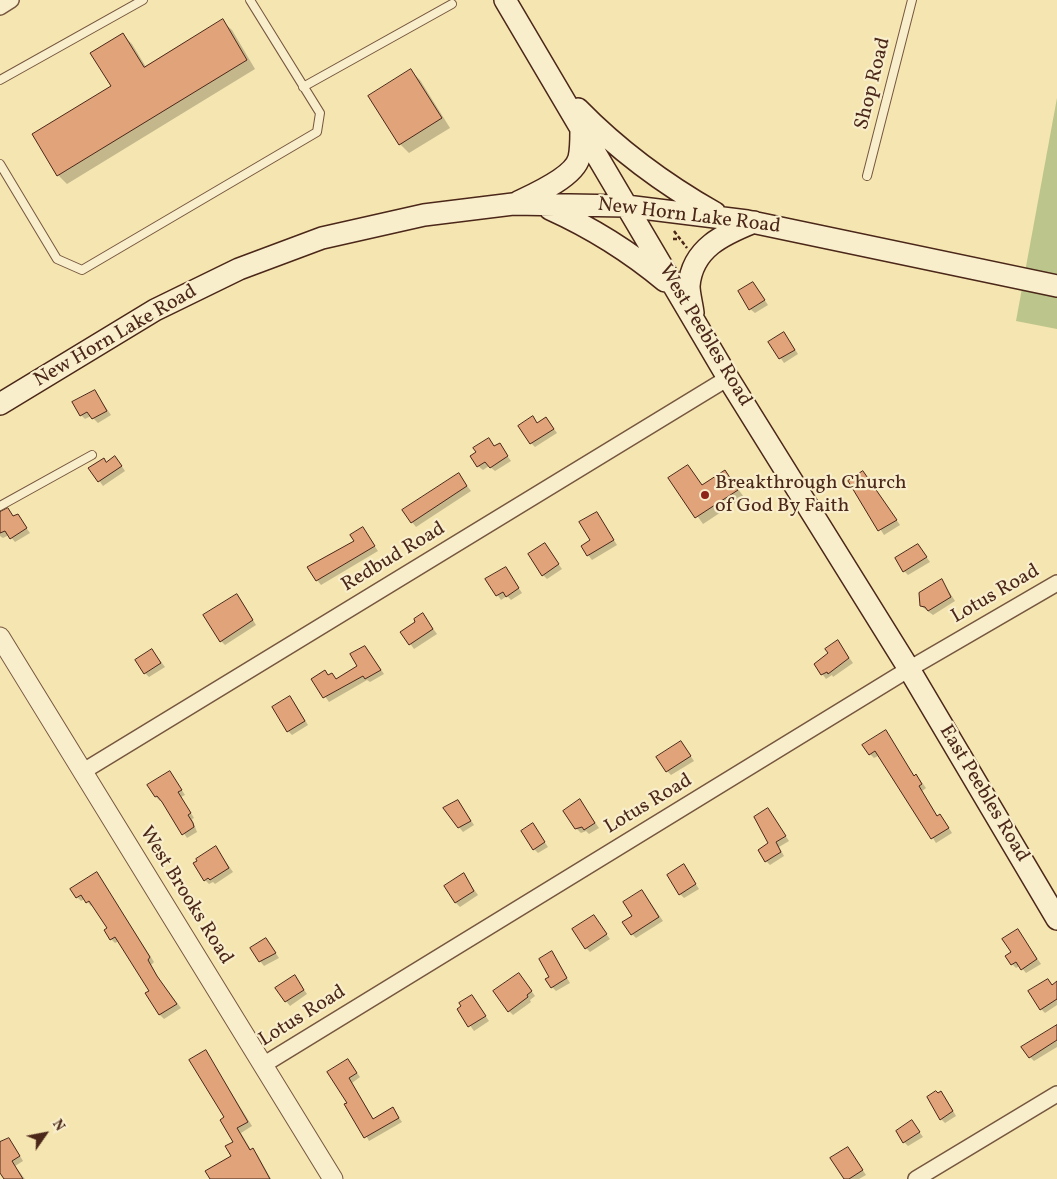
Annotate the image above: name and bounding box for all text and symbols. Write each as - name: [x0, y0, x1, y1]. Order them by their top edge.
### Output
- street label: Shop Road: [851, 35, 897, 133]
- street label: New Horn Lake Road: [596, 194, 782, 240]
- street label: West Peebles Road: [652, 261, 756, 411]
- street label: New Horn Lake Road: [30, 281, 202, 393]
- place label: Breakthrough Church of God By Faith: [715, 472, 907, 519]
- marker: Breakthrough Church of God By Faith: [699, 489, 711, 501]
- street label: Redbud Road: [338, 518, 450, 598]
- street label: Lotus Road: [948, 560, 1044, 630]
- street label: East Peebles Road: [933, 721, 1033, 867]
- street label: Lotus Road: [601, 770, 697, 840]
- street label: West Brooks Road: [133, 823, 237, 969]
- street label: Lotus Road: [255, 981, 351, 1053]
- north arrow: [20, 1109, 70, 1159]
- text: N: [47, 1116, 69, 1135]

